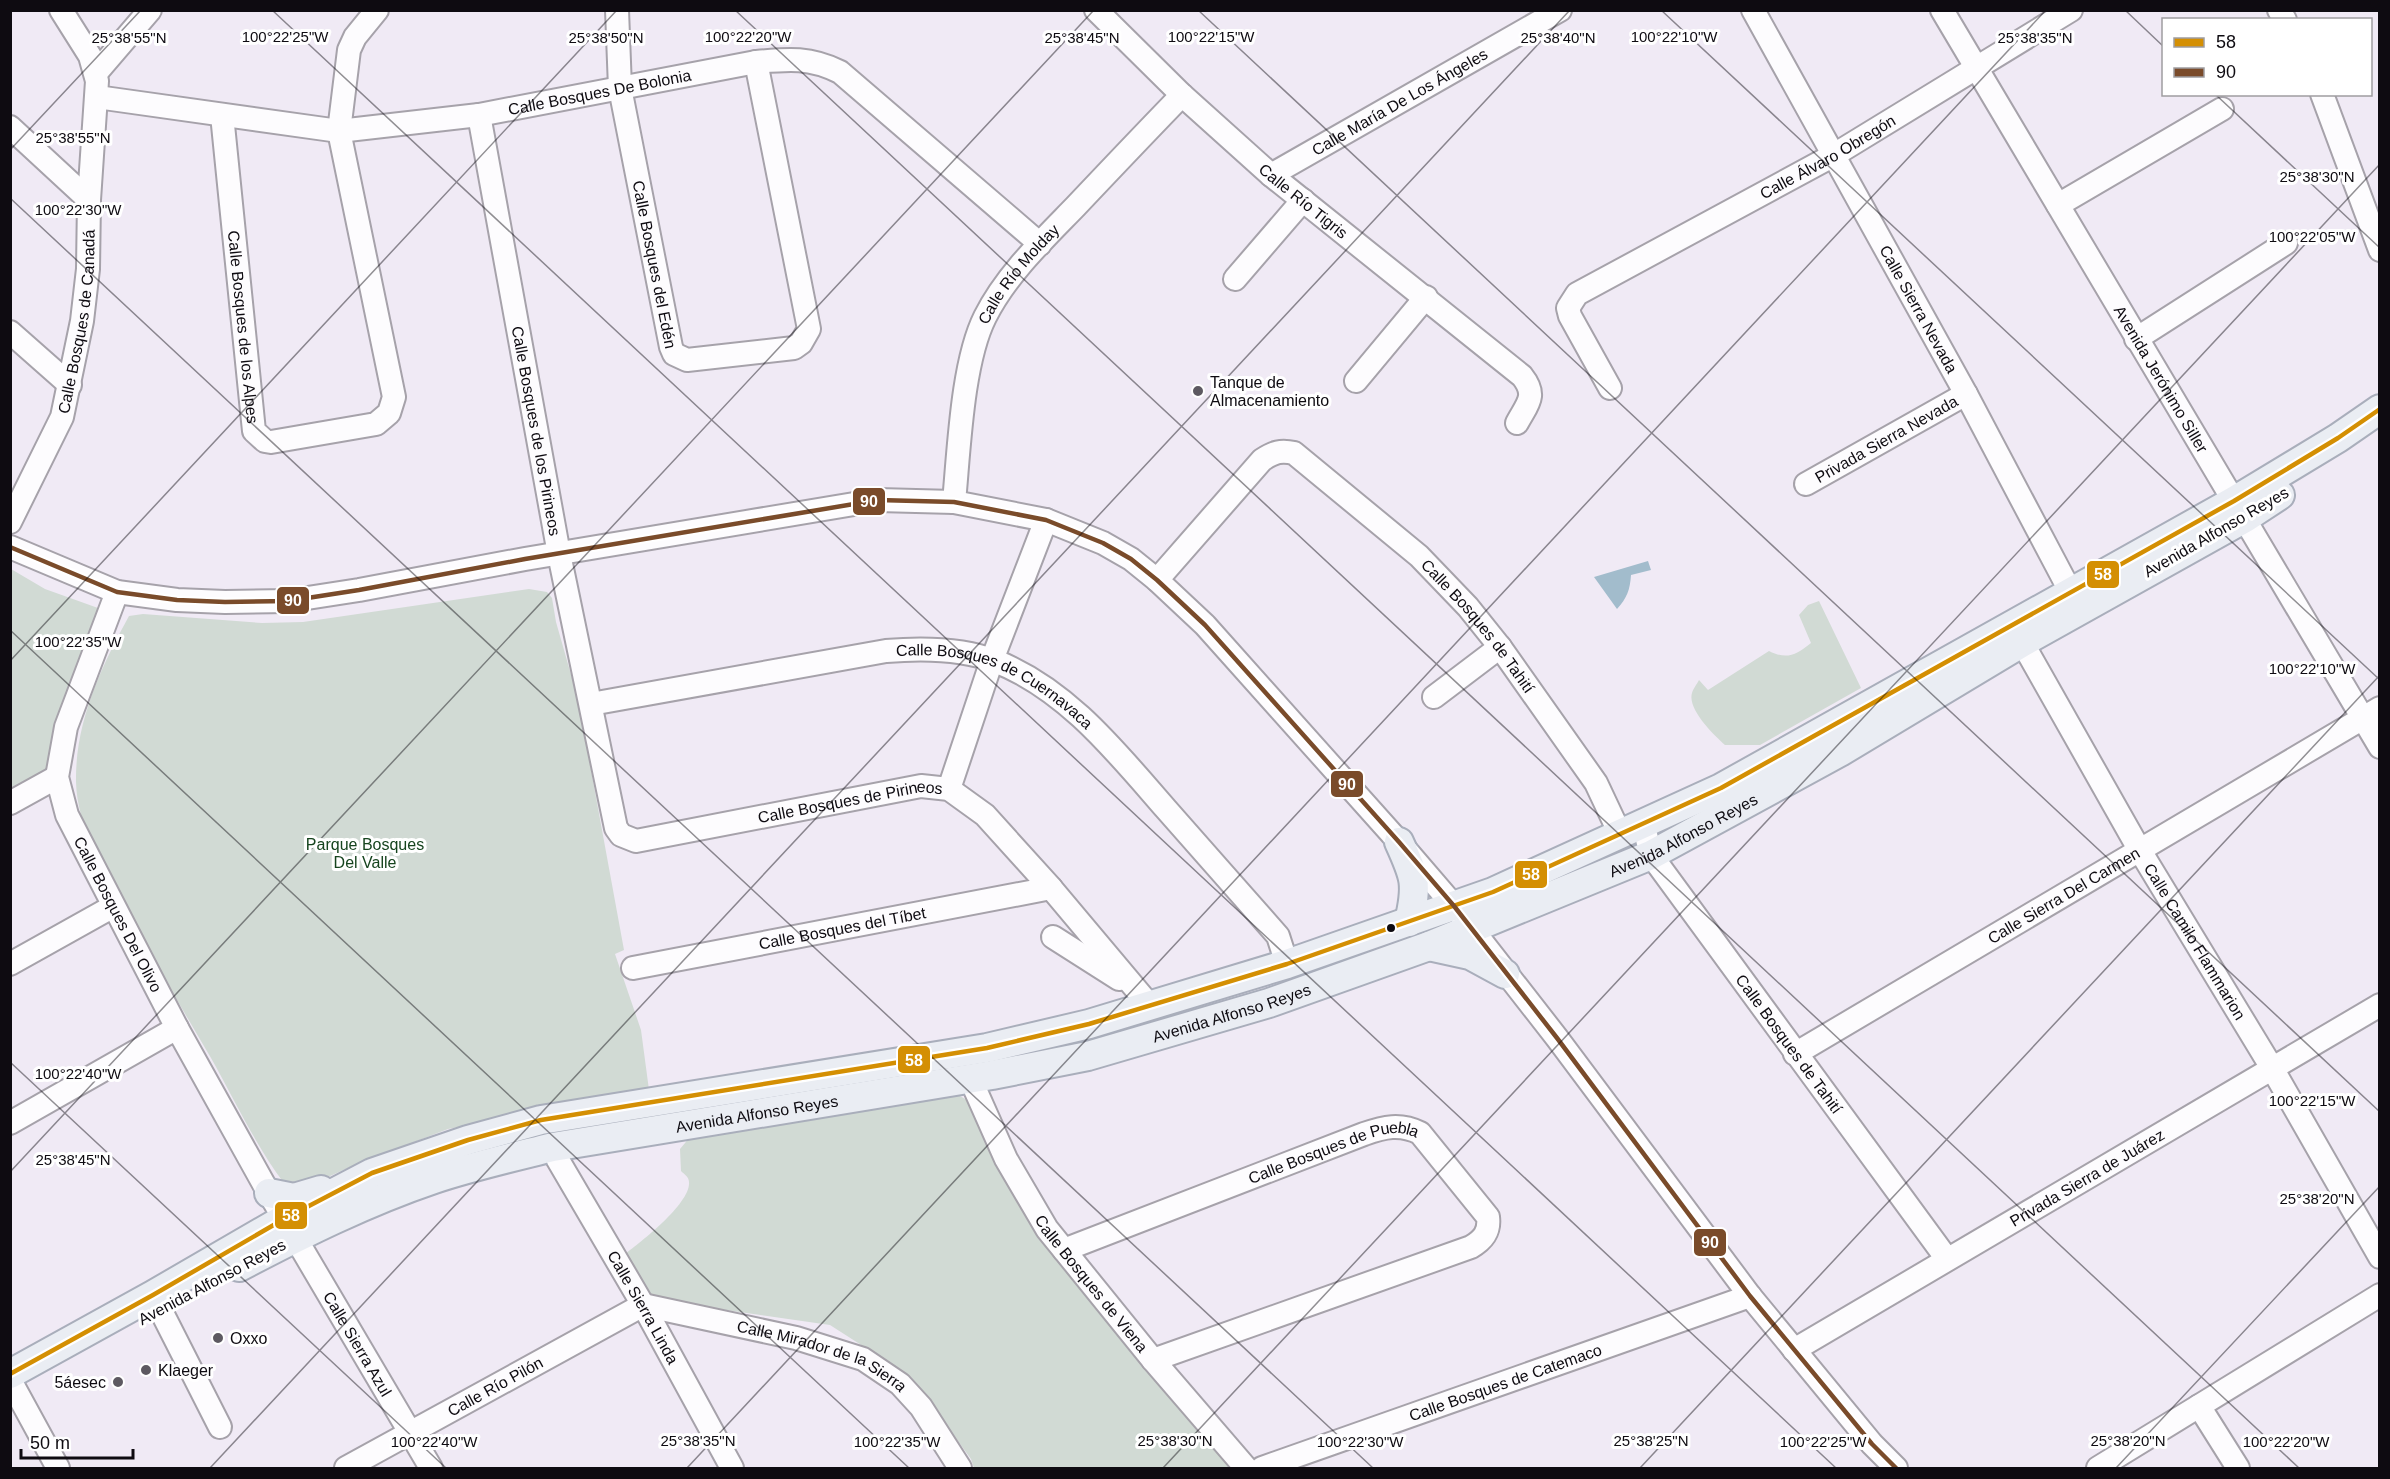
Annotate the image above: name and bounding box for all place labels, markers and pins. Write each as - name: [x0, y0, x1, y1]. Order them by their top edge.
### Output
- place label: Tanque de Almacenamiento: [1210, 374, 1329, 409]
- marker: Tanque de Almacenamiento: [1191, 384, 1205, 398]
- unlabelled marker: [1385, 922, 1397, 934]
- place label: Oxxo: [230, 1330, 267, 1347]
- marker: Oxxo: [211, 1331, 225, 1345]
- place label: Klaeger: [158, 1362, 214, 1379]
- marker: Klaeger: [139, 1363, 153, 1377]
- place label: 5áesec: [54, 1374, 106, 1391]
- marker: 5áesec: [111, 1375, 125, 1389]

